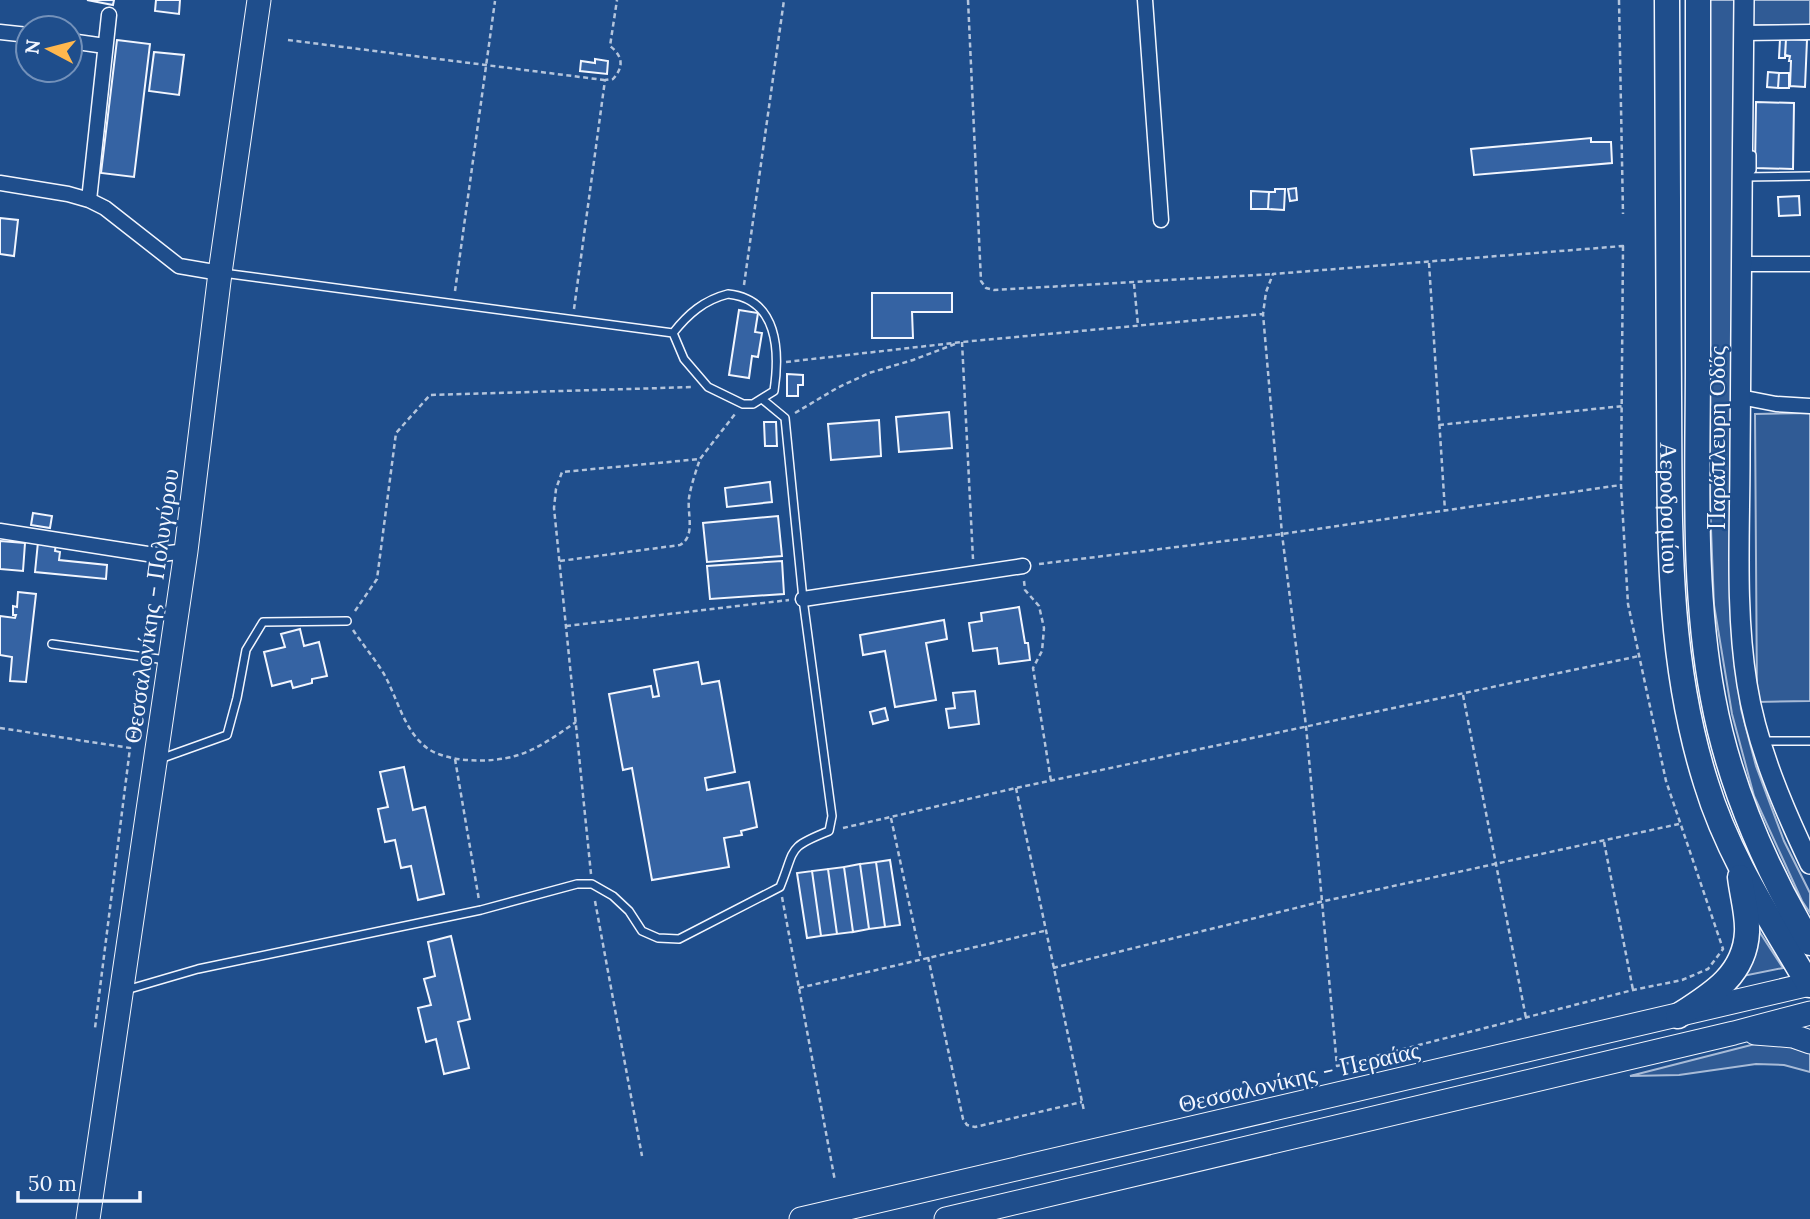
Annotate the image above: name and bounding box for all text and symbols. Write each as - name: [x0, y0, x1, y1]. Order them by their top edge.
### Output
- north arrow: [14, 14, 84, 84]
- text: N: [19, 38, 45, 56]
- street label: Παράπλευρη Οδός: [1701, 346, 1732, 530]
- street label: Αεροδρομίου: [1654, 442, 1687, 575]
- street label: Θεσσαλονίκης - Πολυγύρου: [116, 467, 186, 745]
- street label: Θεσσαλονίκης - Περαίας: [1175, 1034, 1423, 1120]
- scale bar: [18, 1160, 140, 1204]
- text: 50 m: [28, 1170, 77, 1197]

